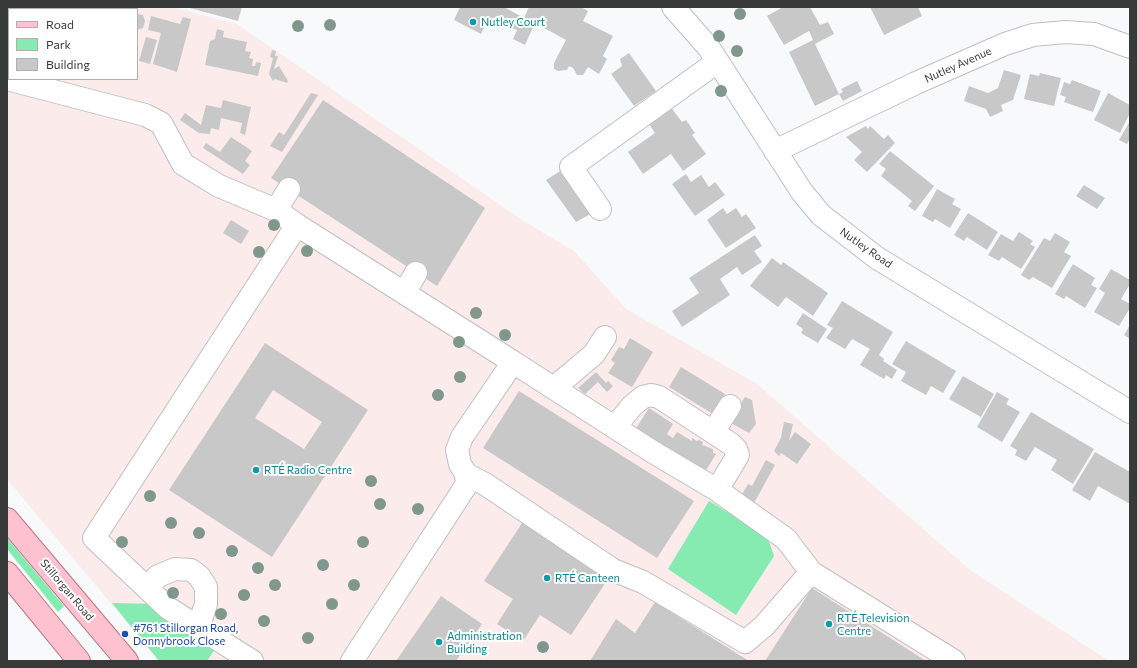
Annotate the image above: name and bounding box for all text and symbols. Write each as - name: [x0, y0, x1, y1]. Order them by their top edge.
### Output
- legend: [8, 8, 138, 80]
- place label: Nutley Court: [481, 15, 545, 29]
- text: Road: [46, 17, 74, 31]
- marker: Nutley Court: [468, 17, 478, 27]
- text: Park: [46, 37, 71, 51]
- street label: Nutley Avenue: [922, 44, 994, 86]
- text: Building: [46, 57, 90, 71]
- street label: Nutley Road: [837, 225, 895, 271]
- place label: RTÉ Radio Centre: [264, 463, 352, 477]
- marker: RTÉ Radio Centre: [251, 465, 261, 475]
- street label: Stillorgan Road: [38, 557, 96, 623]
- place label: RTÉ Canteen: [555, 571, 620, 585]
- marker: RTÉ Canteen: [542, 573, 552, 583]
- place label: RTÉ Television Centre: [837, 611, 909, 637]
- marker: RTÉ Television Centre: [824, 619, 834, 629]
- place label: #761 Stillorgan Road, Donnybrook Close: [133, 621, 238, 647]
- marker: #761 Stillorgan Road, Donnybrook Close: [120, 629, 130, 639]
- place label: Administration Building: [447, 629, 522, 655]
- marker: Administration Building: [434, 637, 444, 647]

